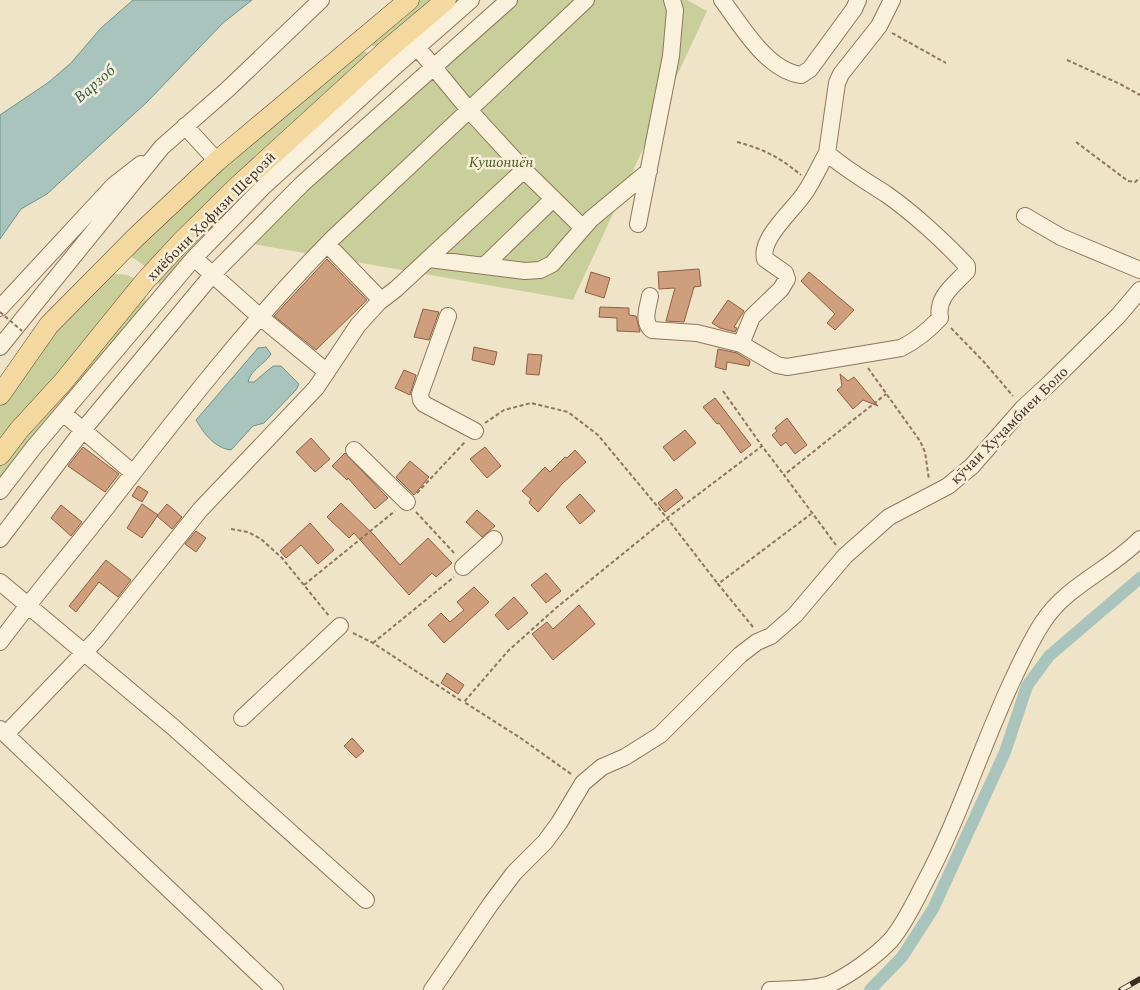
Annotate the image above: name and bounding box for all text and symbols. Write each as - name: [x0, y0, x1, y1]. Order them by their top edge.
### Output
- water label: Варзоб: [68, 58, 122, 109]
- street label: хиёбони Ҳофизи Шерозӣ: [141, 146, 281, 286]
- park label: Кушониён: [469, 151, 534, 174]
- street label: кӯчаи Хуҷамбиеи Боло: [945, 361, 1074, 490]

